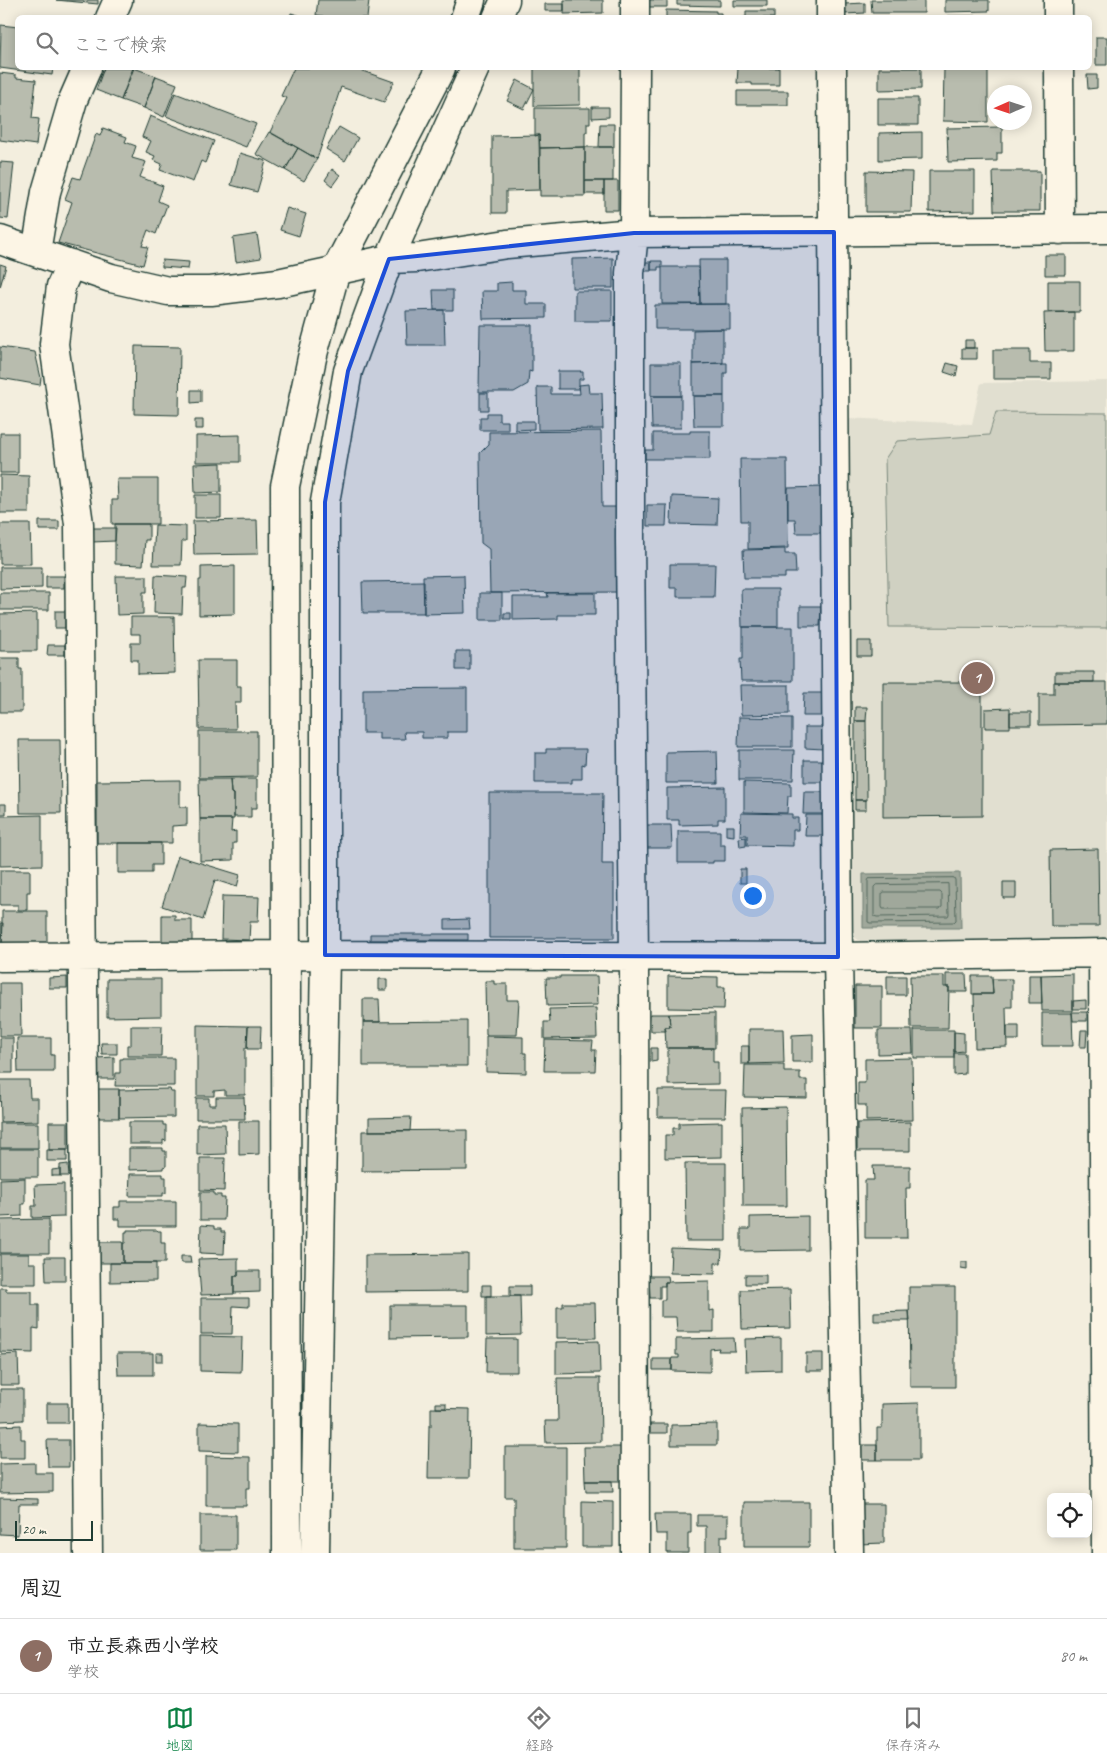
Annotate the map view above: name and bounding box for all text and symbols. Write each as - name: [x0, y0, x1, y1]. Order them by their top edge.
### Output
- search box: [15, 15, 1092, 70]
- icon: search: [33, 29, 61, 57]
- text: ここで検索: [73, 33, 168, 57]
- north arrow: [987, 85, 1032, 130]
- pin: 1: [961, 659, 993, 697]
- your location: [740, 883, 766, 909]
- map controls: [1047, 1493, 1092, 1538]
- button: locate: [1047, 1493, 1092, 1538]
- scale bar: [15, 1518, 92, 1541]
- text: 20 m: [22, 1521, 46, 1538]
- text: 周辺: [20, 1575, 62, 1601]
- text: 市立長森西小学校: [67, 1634, 219, 1658]
- text: 1: [32, 1646, 40, 1666]
- text: 80 m: [1060, 1646, 1087, 1666]
- text: 学校: [67, 1662, 99, 1682]
- tab: 地図: [166, 1704, 194, 1754]
- tab: 経路: [525, 1704, 553, 1754]
- tab: 保存済み: [885, 1704, 941, 1754]

